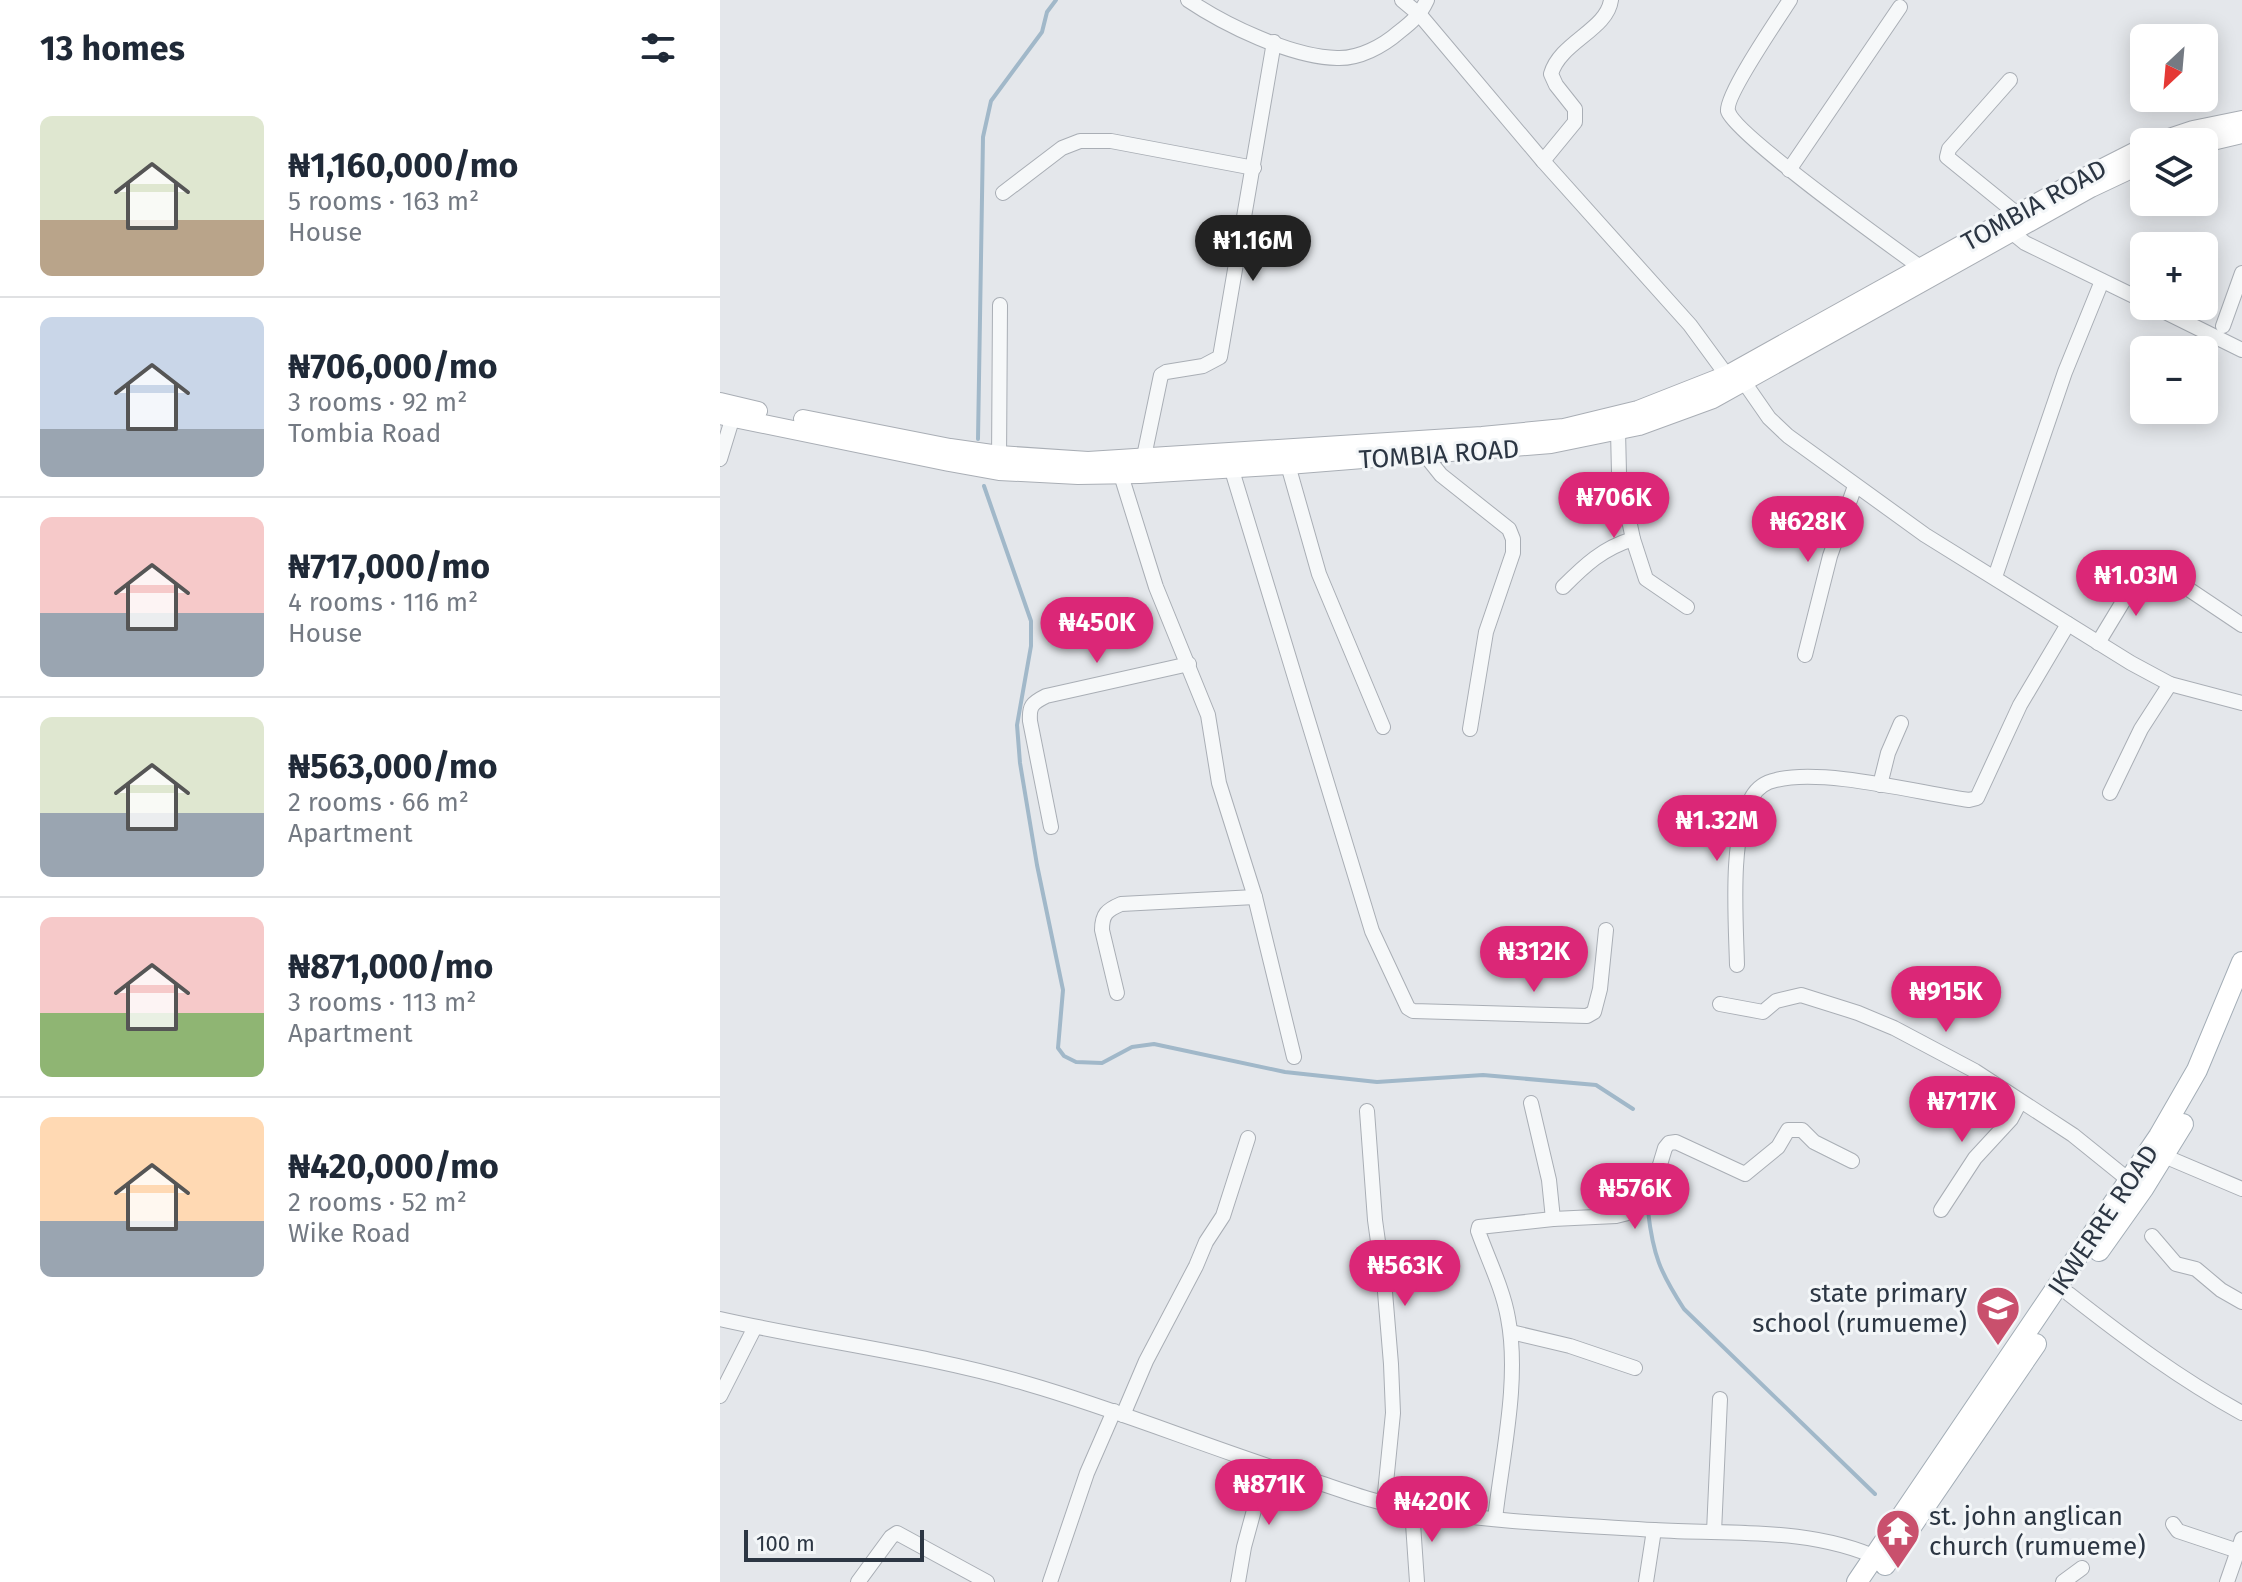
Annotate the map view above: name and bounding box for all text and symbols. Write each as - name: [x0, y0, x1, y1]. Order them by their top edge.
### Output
- north arrow: [2130, 24, 2218, 112]
- map controls: [2130, 24, 2218, 424]
- icon: filters: [636, 26, 680, 70]
- text: 13 homes: [40, 28, 185, 69]
- button: layers: [2130, 128, 2218, 216]
- text: ₦1,160,000/mo: [288, 145, 518, 186]
- icon: home: [104, 148, 200, 244]
- street label: TOMBIA ROAD: [1956, 153, 2112, 258]
- text: 5 rooms · 163 m²: [288, 186, 479, 217]
- pin: ₦1.16M: [1188, 215, 1318, 283]
- text: House: [288, 217, 362, 248]
- text: ₦1.16M: [1213, 225, 1293, 256]
- button: +: [2130, 232, 2218, 320]
- button: −: [2130, 336, 2218, 424]
- text: ₦706,000/mo: [288, 346, 498, 387]
- icon: home: [104, 349, 200, 445]
- text: 3 rooms · 92 m²: [288, 387, 467, 418]
- text: Tombia Road: [288, 418, 441, 449]
- street label: TOMBIA ROAD: [1358, 433, 1520, 476]
- pin: ₦706K: [1558, 472, 1670, 540]
- text: ₦706K: [1576, 482, 1652, 513]
- pin: ₦628K: [1752, 496, 1864, 564]
- text: ₦628K: [1770, 506, 1846, 537]
- text: ₦717,000/mo: [288, 546, 490, 587]
- icon: home: [104, 549, 200, 645]
- pin: ₦1.03M: [2071, 550, 2201, 618]
- text: ₦1.03M: [2094, 560, 2178, 591]
- text: 4 rooms · 116 m²: [288, 587, 478, 618]
- pin: ₦450K: [1041, 597, 1153, 665]
- text: ₦450K: [1058, 607, 1136, 638]
- text: House: [288, 618, 362, 649]
- text: ₦563,000/mo: [288, 746, 498, 787]
- icon: home: [104, 749, 200, 845]
- text: 2 rooms · 66 m²: [288, 787, 469, 818]
- pin: ₦1.32M: [1652, 795, 1782, 863]
- text: ₦1.32M: [1676, 805, 1758, 836]
- text: Apartment: [288, 818, 413, 849]
- pin: ₦312K: [1478, 926, 1590, 994]
- text: ₦312K: [1498, 936, 1570, 967]
- text: ₦871,000/mo: [288, 946, 493, 987]
- icon: home: [104, 949, 200, 1045]
- pin: ₦915K: [1890, 966, 2002, 1034]
- text: ₦915K: [1909, 976, 1983, 1007]
- text: 3 rooms · 113 m²: [288, 987, 477, 1018]
- text: Apartment: [288, 1018, 413, 1049]
- pin: ₦717K: [1906, 1076, 2018, 1144]
- text: ₦717K: [1927, 1086, 1997, 1117]
- street label: IKWERRE ROAD: [2041, 1139, 2165, 1302]
- text: ₦420,000/mo: [288, 1146, 499, 1187]
- icon: home: [104, 1149, 200, 1245]
- pin: ₦576K: [1579, 1163, 1691, 1231]
- text: ₦576K: [1598, 1173, 1672, 1204]
- text: 2 rooms · 52 m²: [288, 1187, 467, 1218]
- text: Wike Road: [288, 1218, 411, 1249]
- pin: ₦563K: [1349, 1240, 1461, 1308]
- text: ₦563K: [1367, 1250, 1443, 1281]
- place label: state primary school (rumueme): [1752, 1278, 1967, 1339]
- school or university icon: state primary school (rumueme): [1974, 1284, 2022, 1347]
- pin: ₦871K: [1213, 1459, 1325, 1527]
- text: ₦871K: [1233, 1469, 1305, 1500]
- pin: ₦420K: [1376, 1476, 1488, 1544]
- text: ₦420K: [1394, 1486, 1470, 1517]
- place label: st. john anglican church (rumueme): [1929, 1501, 2146, 1562]
- temple icon: st. john anglican church (rumueme): [1874, 1507, 1922, 1570]
- scale bar: [744, 1526, 924, 1562]
- text: 100 m: [756, 1530, 815, 1557]

